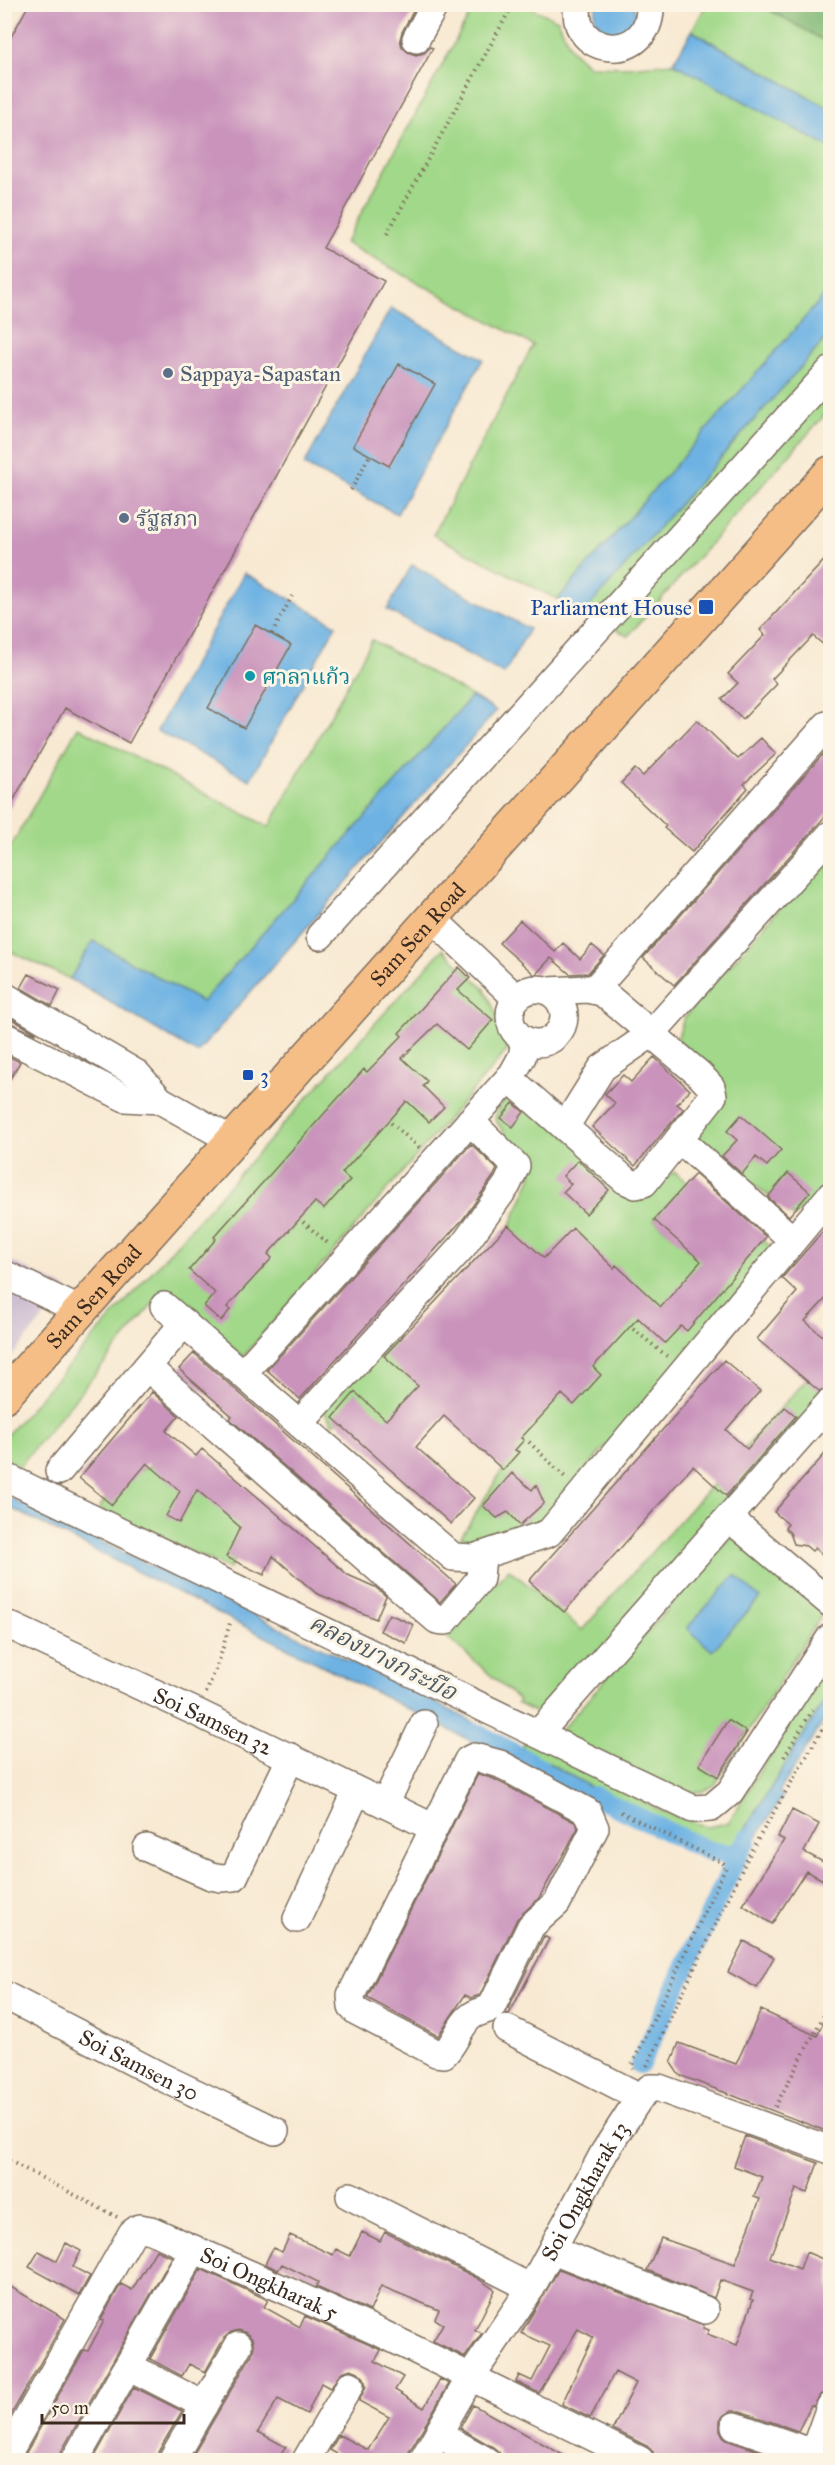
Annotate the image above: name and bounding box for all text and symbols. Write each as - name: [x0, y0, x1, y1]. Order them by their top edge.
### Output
- place label: Sappaya-Sapastan: [180, 360, 341, 387]
- marker: Sappaya-Sapastan: [161, 366, 175, 380]
- place label: รัฐสภา: [136, 505, 198, 532]
- marker: รัฐสภา: [117, 511, 131, 525]
- place label: Parliament House: [530, 594, 692, 621]
- marker: Parliament House: [697, 598, 715, 616]
- place label: ศาลาแก้ว: [262, 663, 350, 690]
- marker: ศาลาแก้ว: [243, 669, 257, 683]
- street label: Sam Sen Road: [364, 877, 471, 992]
- place label: 3: [260, 1062, 269, 1089]
- marker: 3: [241, 1068, 255, 1082]
- street label: Sam Sen Road: [40, 1239, 147, 1354]
- water label: คลองบางกระบือ: [304, 1607, 463, 1707]
- street label: Soi Samsen 32: [149, 1681, 277, 1761]
- street label: Soi Samsen 30: [74, 2023, 203, 2107]
- street label: Soi Ongkharak 13: [535, 2116, 635, 2266]
- street label: Soi Ongkharak 5: [196, 2241, 342, 2326]
- scale bar: [42, 2387, 184, 2425]
- text: 50 m: [51, 2397, 89, 2419]

